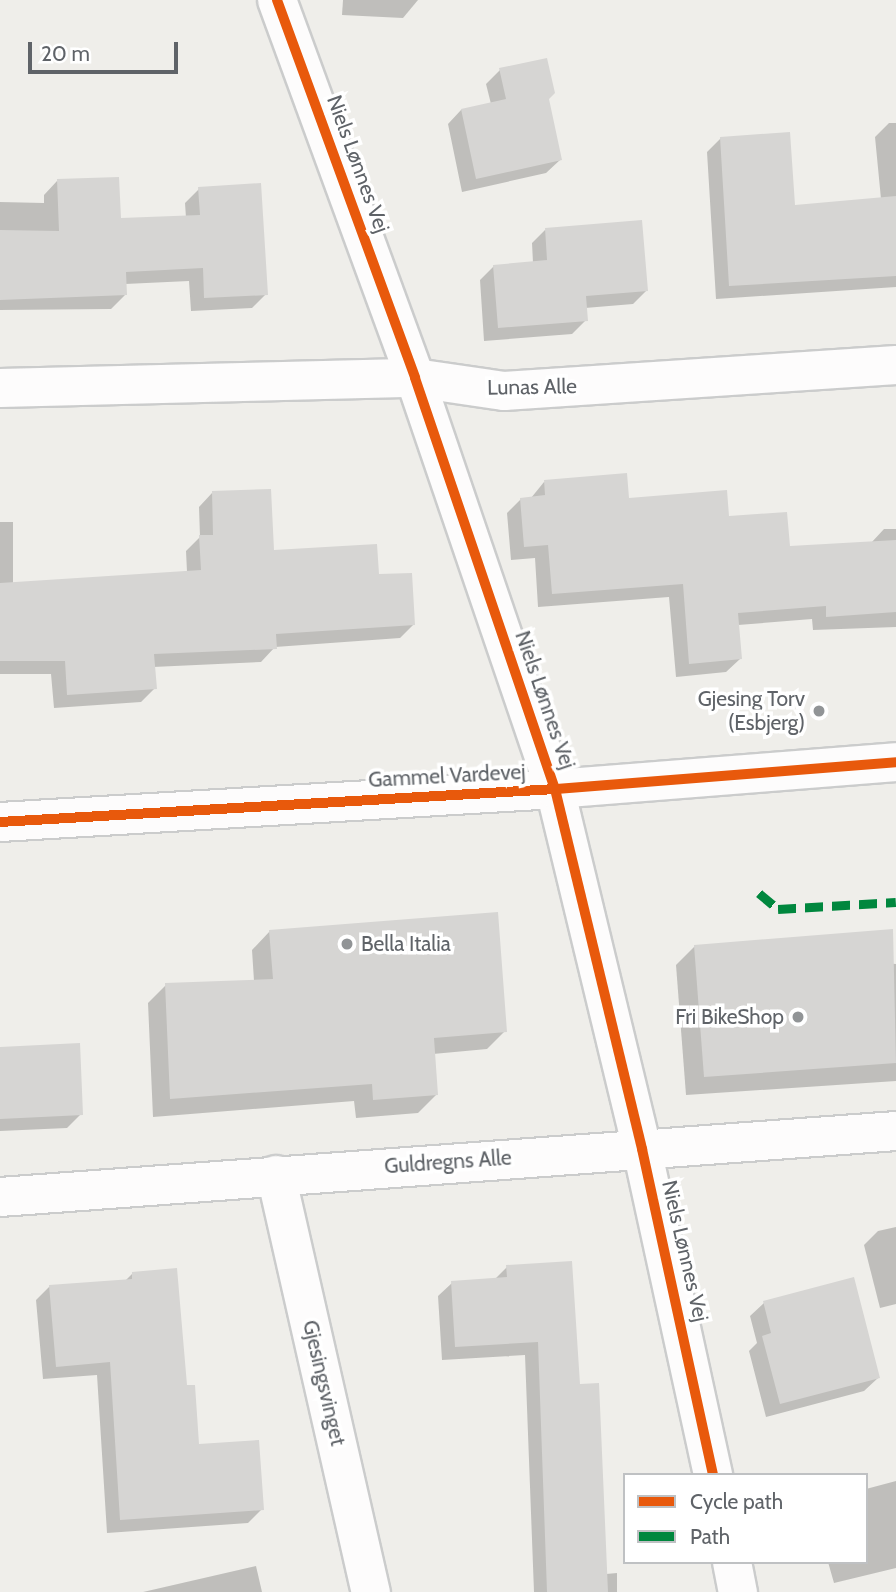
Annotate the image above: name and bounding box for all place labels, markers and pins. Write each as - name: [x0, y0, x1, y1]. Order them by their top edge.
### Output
- place label: Gjesing Torv (Esbjerg): [698, 686, 805, 736]
- marker: Gjesing Torv (Esbjerg): [811, 703, 827, 719]
- place label: Bella Italia: [361, 931, 451, 957]
- marker: Bella Italia: [339, 936, 355, 952]
- place label: Fri BikeShop: [675, 1004, 784, 1030]
- marker: Fri BikeShop: [790, 1009, 806, 1025]

